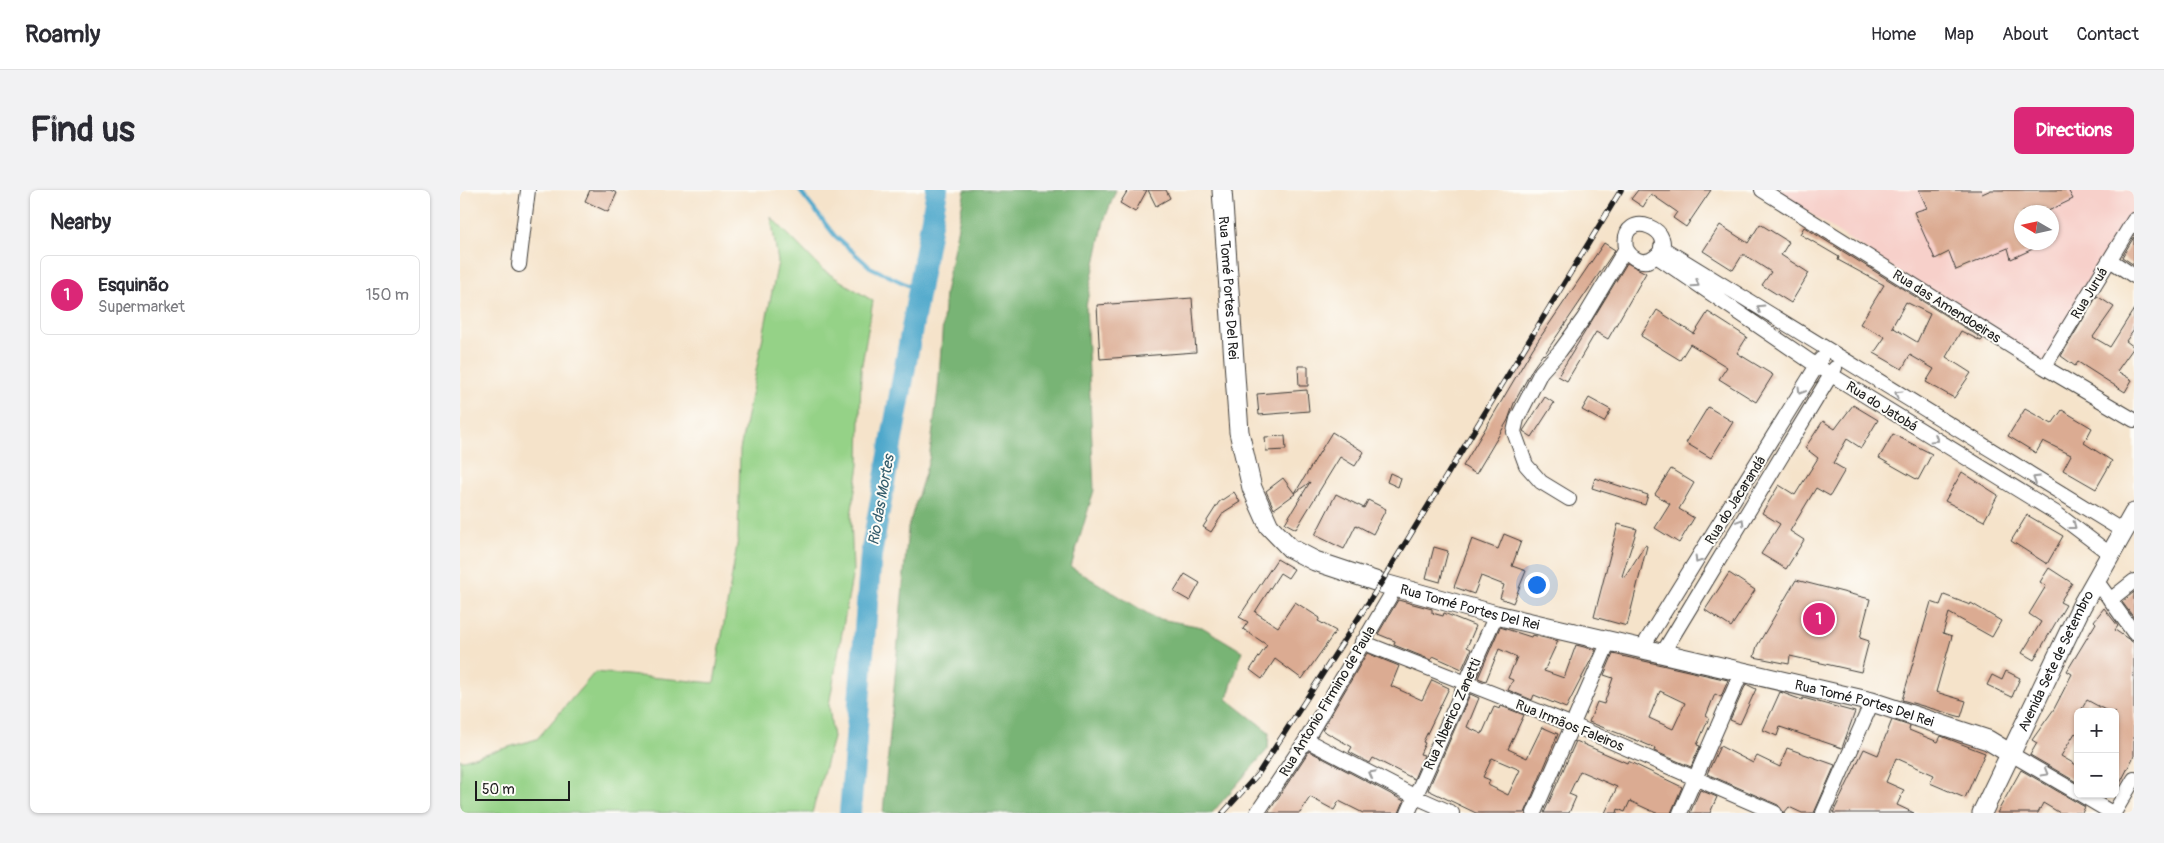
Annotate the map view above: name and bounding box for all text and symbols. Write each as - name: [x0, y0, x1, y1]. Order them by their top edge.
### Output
- text: Roamly: [25, 20, 100, 49]
- text: Home: [1871, 23, 1916, 46]
- text: Map: [1944, 23, 1974, 46]
- text: About: [2002, 23, 2048, 46]
- text: Contact: [2076, 23, 2139, 46]
- button: Directions: [2014, 107, 2134, 154]
- text: Find us: [30, 108, 135, 152]
- north arrow: [2014, 205, 2059, 250]
- text: Nearby: [50, 209, 111, 236]
- street label: Rua Tomé Portes Del Rei: [1215, 216, 1242, 361]
- street label: Rua Juruá: [2067, 264, 2111, 322]
- street label: Rua das Amendoeiras: [1889, 266, 2005, 347]
- text: Esquinão: [98, 273, 169, 297]
- one-way arrow: [1690, 278, 1700, 287]
- text: 1: [64, 285, 70, 305]
- text: 150 m: [365, 285, 409, 305]
- text: Supermarket: [98, 297, 185, 317]
- one-way arrow: [1756, 305, 1765, 314]
- street label: Rua do Jatobá: [1843, 378, 1921, 435]
- one-way arrow: [1798, 386, 1808, 395]
- one-way arrow: [1894, 390, 1903, 400]
- one-way arrow: [1930, 432, 1939, 442]
- water label: Rio das Mortes: [864, 451, 899, 547]
- street label: Rua do Jacarandá: [1701, 453, 1769, 548]
- one-way arrow: [2032, 476, 2042, 485]
- one-way arrow: [1735, 518, 1745, 527]
- one-way arrow: [2067, 520, 2076, 528]
- one-way arrow: [1695, 554, 1704, 563]
- your location: [1524, 572, 1550, 598]
- street label: Rua Tomé Portes Del Rei: [1398, 581, 1542, 634]
- street label: Avenida Sete de Setembro: [2014, 587, 2098, 734]
- pin: 1: [1803, 600, 1835, 638]
- street label: Rua Antonio Firmino de Paula: [1276, 623, 1379, 779]
- street label: Rua Alberico Zanetti: [1420, 655, 1485, 773]
- street label: Rua Tomé Portes Del Rei: [1793, 676, 1936, 731]
- street label: Rua Irmãos Faleiros: [1513, 696, 1627, 755]
- map controls: [2074, 708, 2119, 798]
- button: +: [2074, 708, 2119, 753]
- button: −: [2074, 753, 2119, 798]
- one-way arrow: [2039, 767, 2048, 777]
- one-way arrow: [1369, 770, 1378, 780]
- scale bar: [475, 778, 570, 801]
- text: 50 m: [482, 781, 515, 798]

